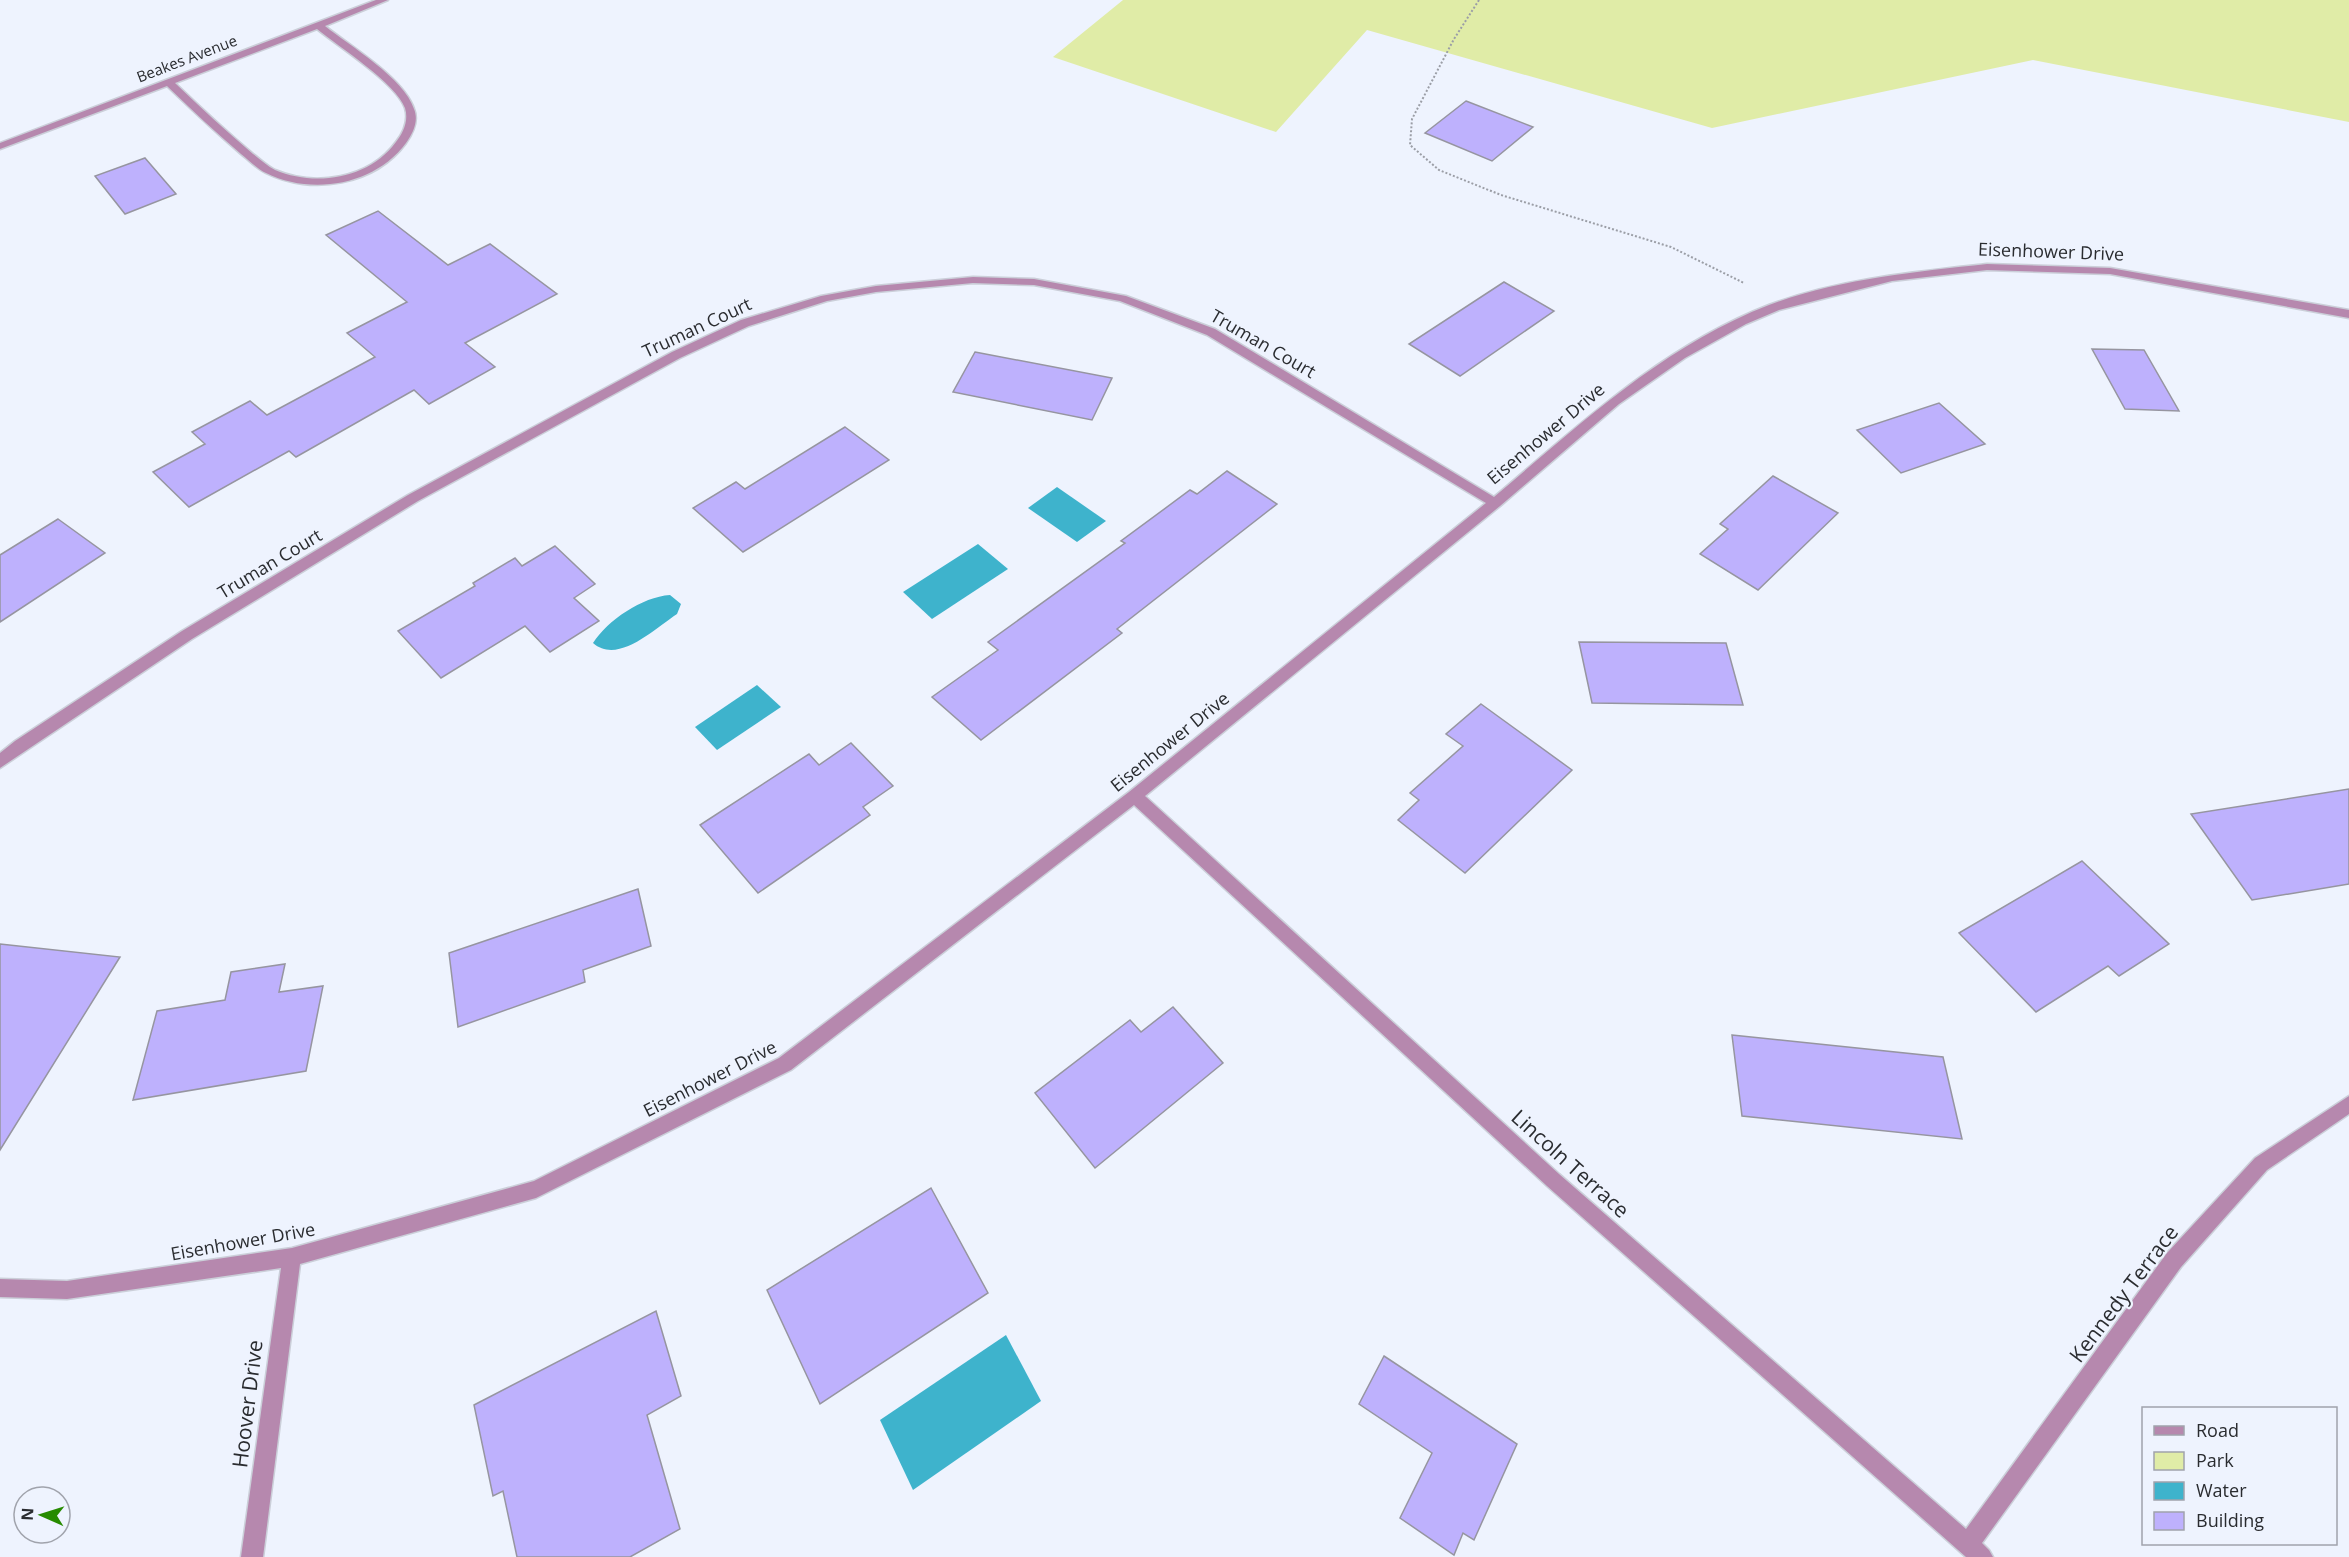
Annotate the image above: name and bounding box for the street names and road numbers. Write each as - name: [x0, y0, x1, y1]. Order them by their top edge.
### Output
- street label: Beakes Avenue: [134, 30, 240, 86]
- street label: Eisenhower Drive: [1978, 236, 2125, 266]
- street label: Truman Court: [638, 291, 755, 363]
- street label: Truman Court: [1207, 303, 1320, 383]
- street label: Eisenhower Drive: [1482, 377, 1609, 489]
- street label: Truman Court: [213, 523, 326, 604]
- street label: Eisenhower Drive: [1105, 686, 1234, 797]
- street label: Eisenhower Drive: [639, 1034, 780, 1122]
- street label: Lincoln Terrace: [1506, 1103, 1636, 1224]
- street label: Eisenhower Drive: [169, 1216, 317, 1266]
- street label: Kennedy Terrace: [2062, 1219, 2184, 1368]
- street label: Hoover Drive: [225, 1338, 269, 1469]

